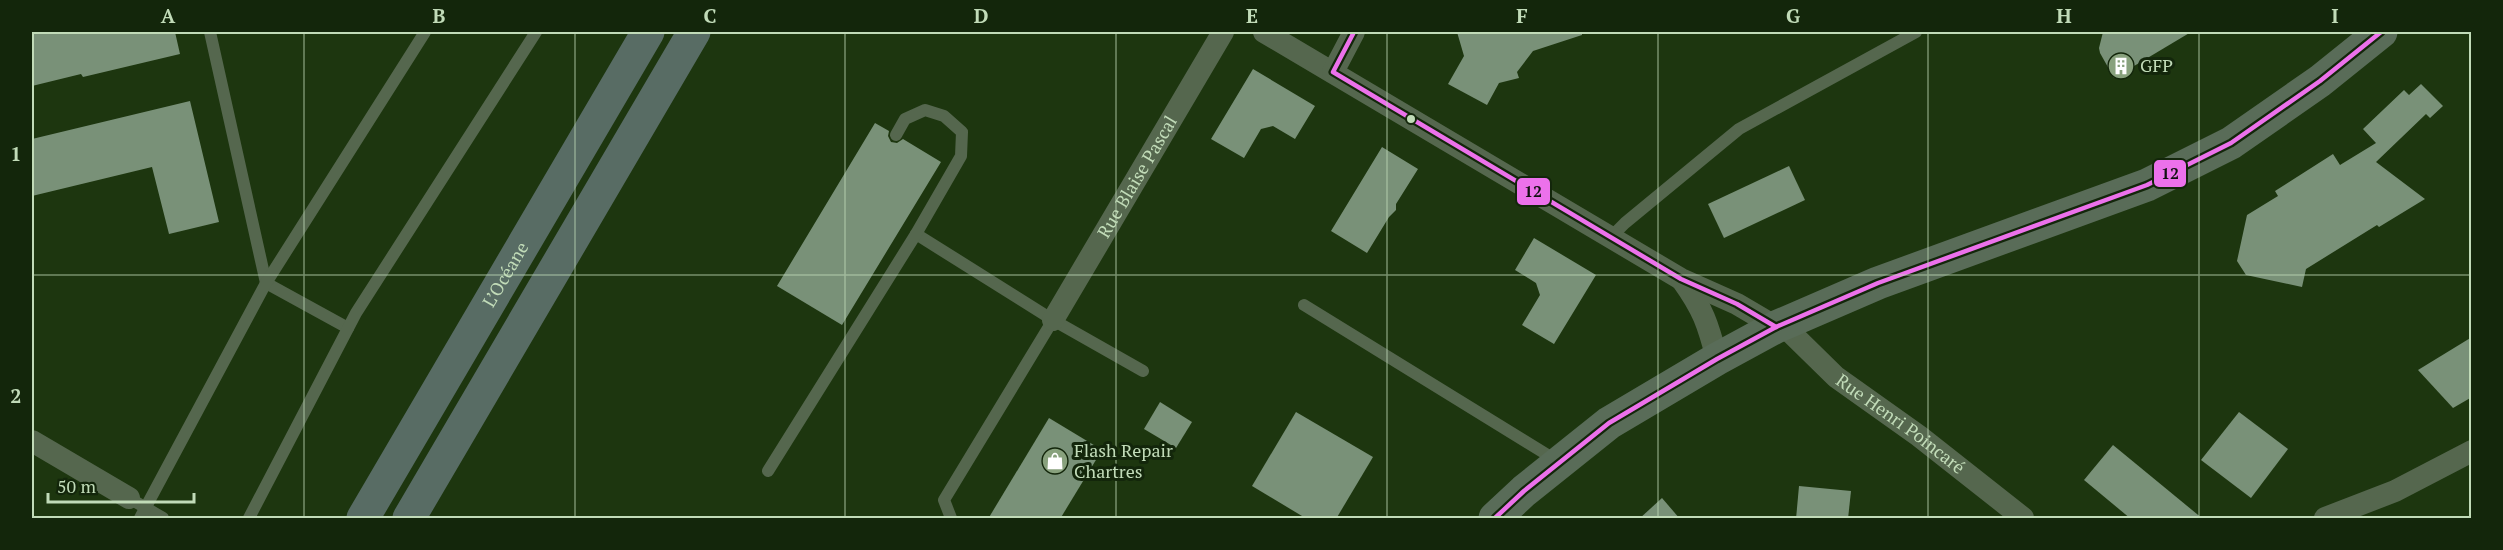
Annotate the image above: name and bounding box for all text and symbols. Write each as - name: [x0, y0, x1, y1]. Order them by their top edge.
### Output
- text: A: [161, 2, 176, 29]
- text: B: [433, 2, 446, 29]
- text: C: [703, 2, 717, 29]
- text: D: [974, 2, 988, 29]
- text: E: [1246, 2, 1258, 29]
- text: F: [1516, 2, 1528, 29]
- text: G: [1786, 2, 1800, 29]
- text: H: [2056, 2, 2072, 29]
- text: I: [2331, 2, 2339, 29]
- building icon: GFP: [2106, 51, 2136, 81]
- place label: GFP: [2140, 53, 2173, 77]
- street label: Rue Blaise Pascal: [1091, 111, 1182, 242]
- unlabelled marker: [1405, 113, 1417, 125]
- text: 1: [10, 140, 22, 167]
- line badge: 12: [2153, 159, 2187, 188]
- text: 12: [2161, 162, 2179, 184]
- line badge: 12: [1516, 177, 1551, 206]
- text: 12: [1524, 180, 1542, 202]
- street label: L’Océane: [476, 237, 533, 311]
- street label: Rue Henri Poincaré: [1832, 368, 1970, 479]
- text: 2: [10, 382, 22, 409]
- place label: Flash Repair Chartres: [1074, 438, 1173, 483]
- shop icon: Flash Repair Chartres: [1040, 446, 1070, 476]
- scale bar: [48, 466, 194, 504]
- text: 50 m: [57, 474, 97, 498]

